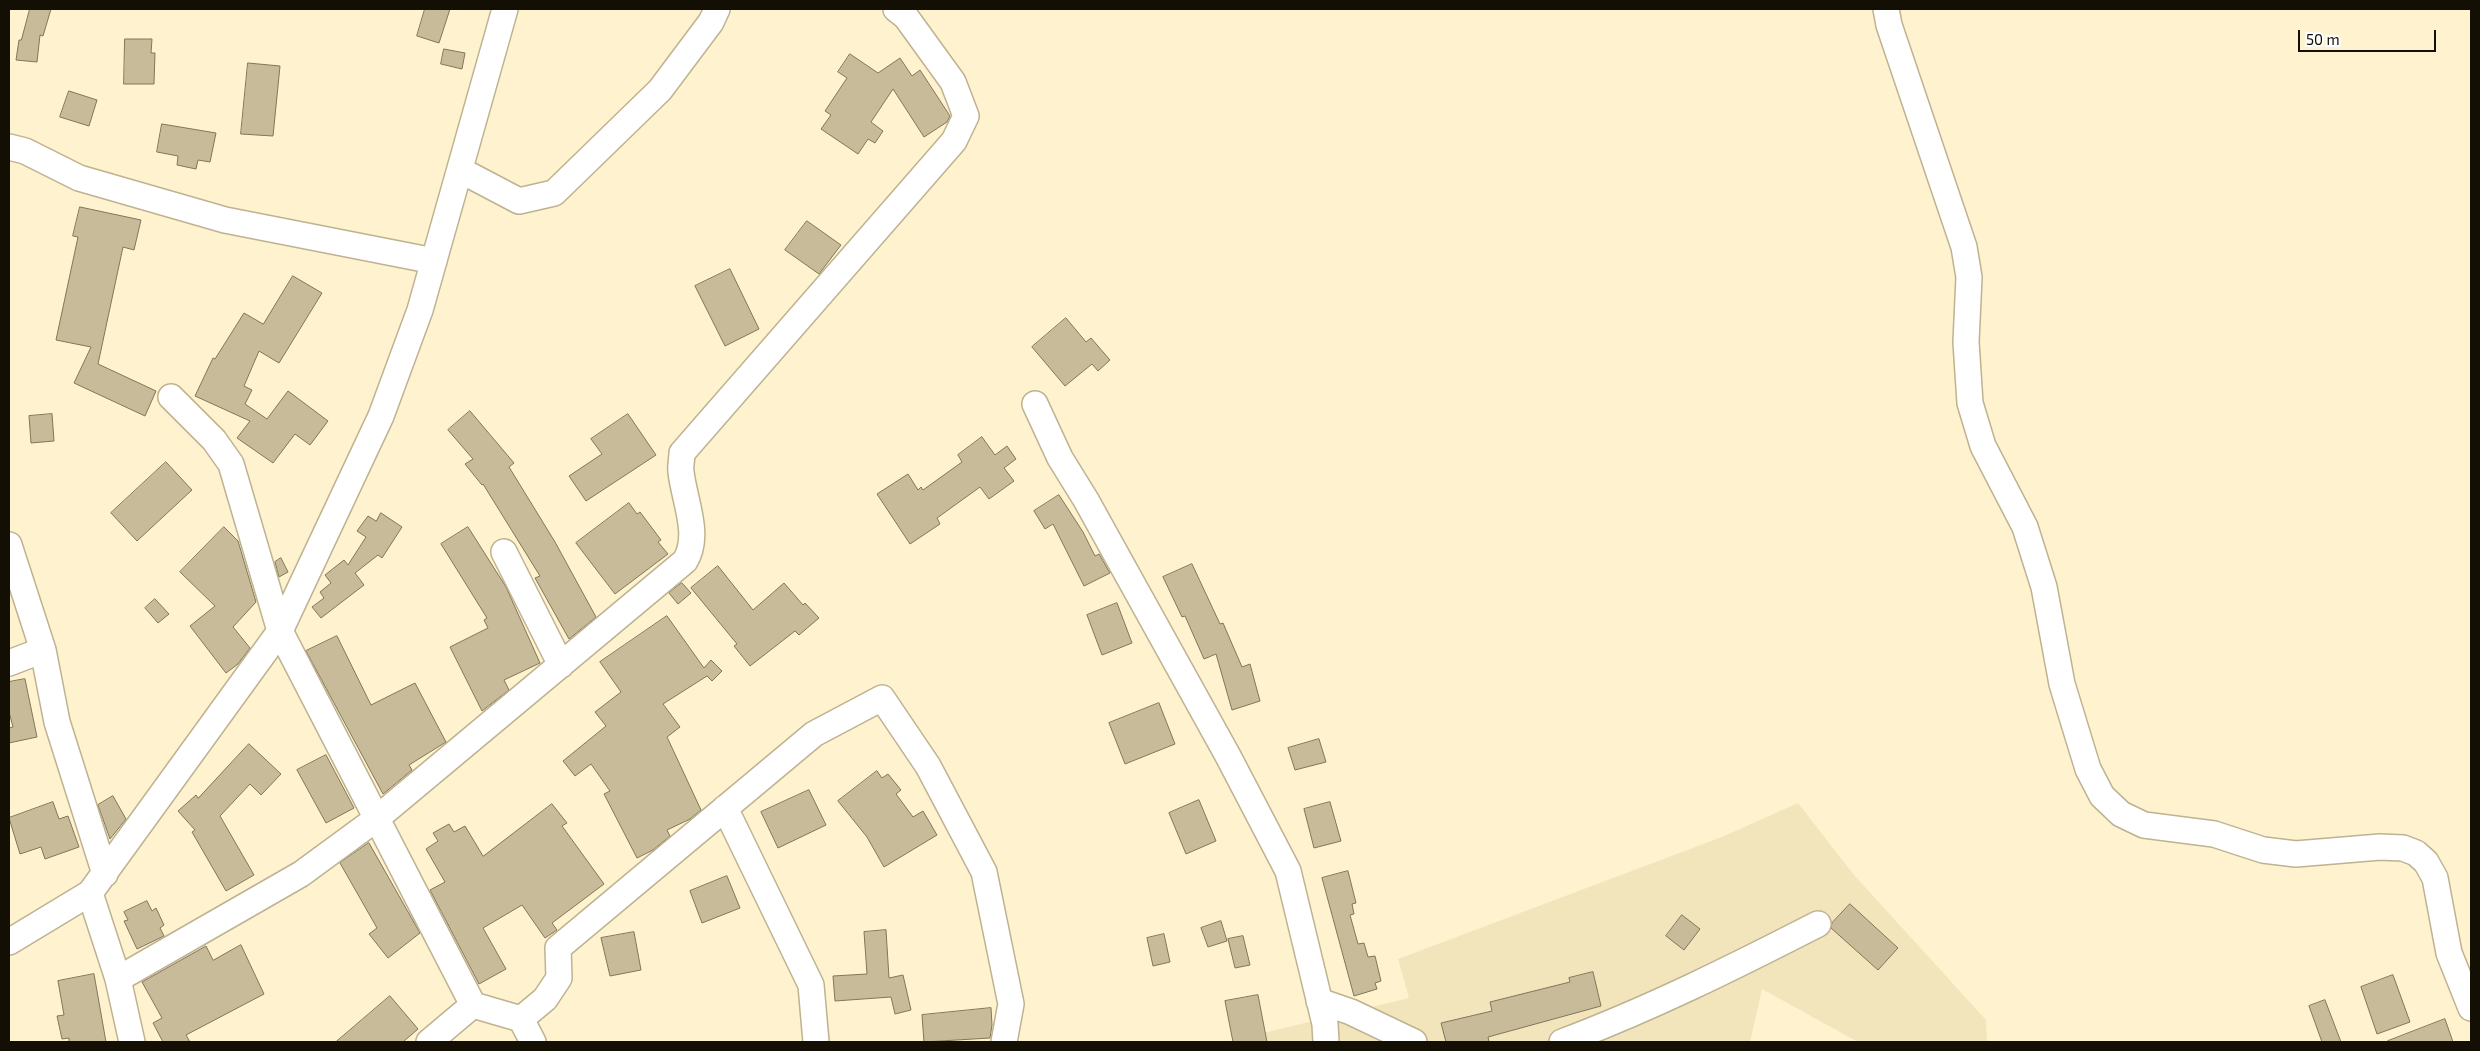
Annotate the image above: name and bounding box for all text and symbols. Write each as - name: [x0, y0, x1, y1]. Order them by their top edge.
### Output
- scale bar: [2300, 20, 2438, 52]
- text: 50 m: [2306, 30, 2340, 48]

